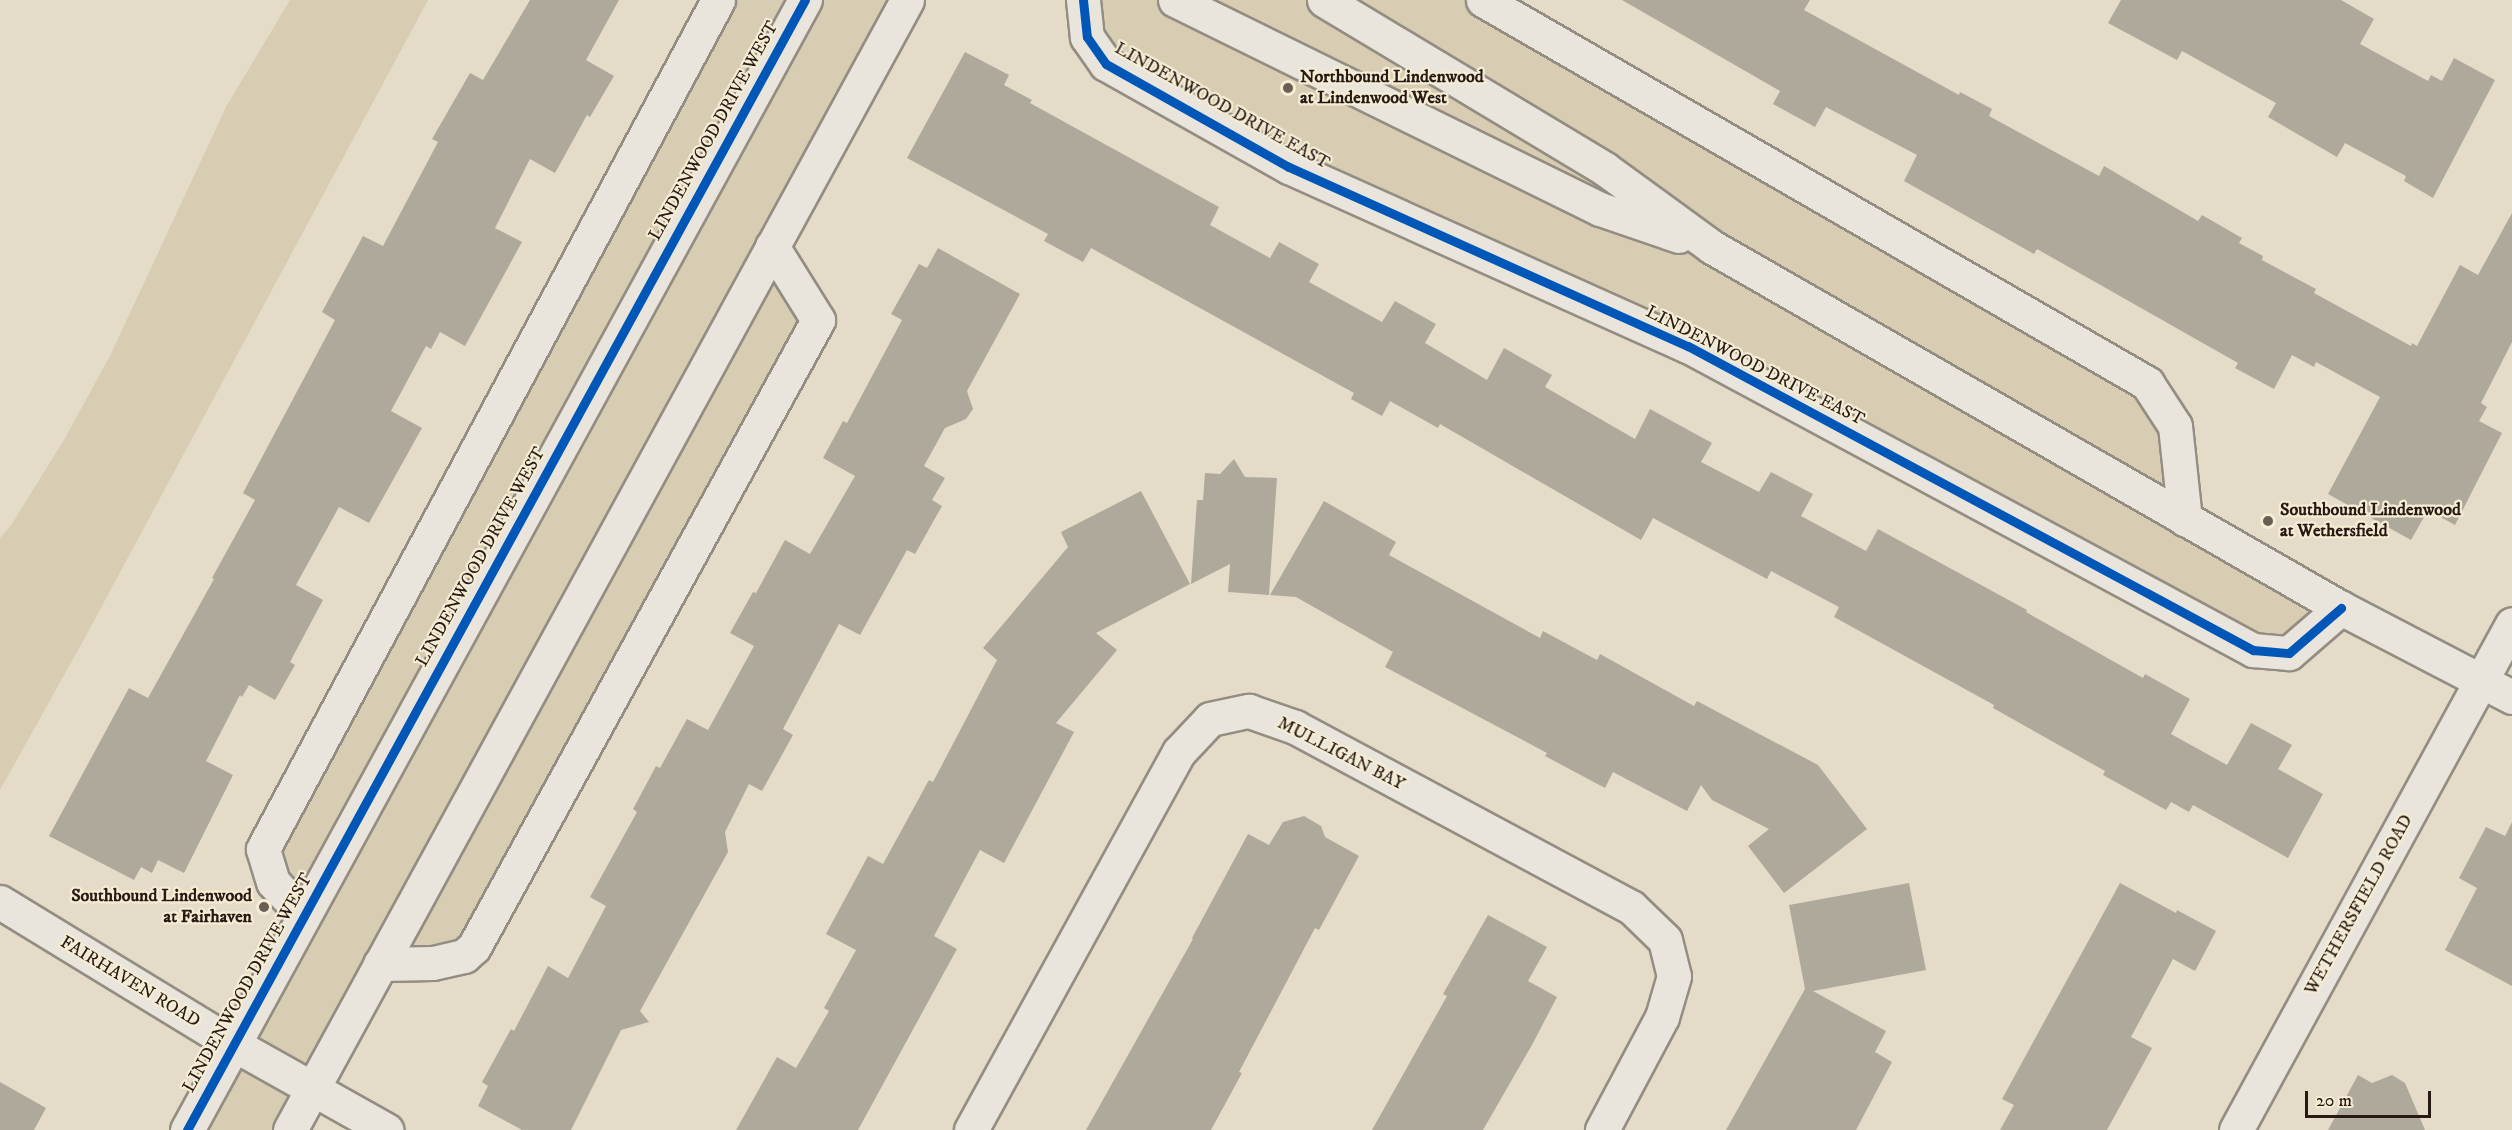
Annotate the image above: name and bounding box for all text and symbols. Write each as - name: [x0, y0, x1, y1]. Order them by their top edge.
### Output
- street label: LINDENWOOD DRIVE WEST: [645, 17, 783, 245]
- street label: LINDENWOOD DRIVE EAST: [1111, 38, 1333, 174]
- place label: Northbound Lindenwood at Lindenwood West: [1300, 67, 1484, 110]
- marker: Northbound Lindenwood at Lindenwood West: [1281, 81, 1295, 95]
- street label: LINDENWOOD DRIVE EAST: [1642, 301, 1868, 431]
- street label: LINDENWOOD DRIVE WEST: [412, 443, 550, 671]
- place label: Southbound Lindenwood at Wethersfield: [2280, 500, 2461, 542]
- marker: Southbound Lindenwood at Wethersfield: [2261, 514, 2275, 528]
- street label: MULLIGAN BAY: [1274, 713, 1408, 795]
- street label: WETHERSFIELD ROAD: [2300, 811, 2418, 999]
- street label: LINDENWOOD DRIVE WEST: [179, 869, 317, 1097]
- place label: Southbound Lindenwood at Fairhaven: [71, 886, 252, 928]
- marker: Southbound Lindenwood at Fairhaven: [257, 900, 271, 914]
- street label: FAIRHAVEN ROAD: [56, 932, 204, 1032]
- scale bar: [2308, 1079, 2434, 1117]
- text: 20 m: [2316, 1090, 2352, 1112]

